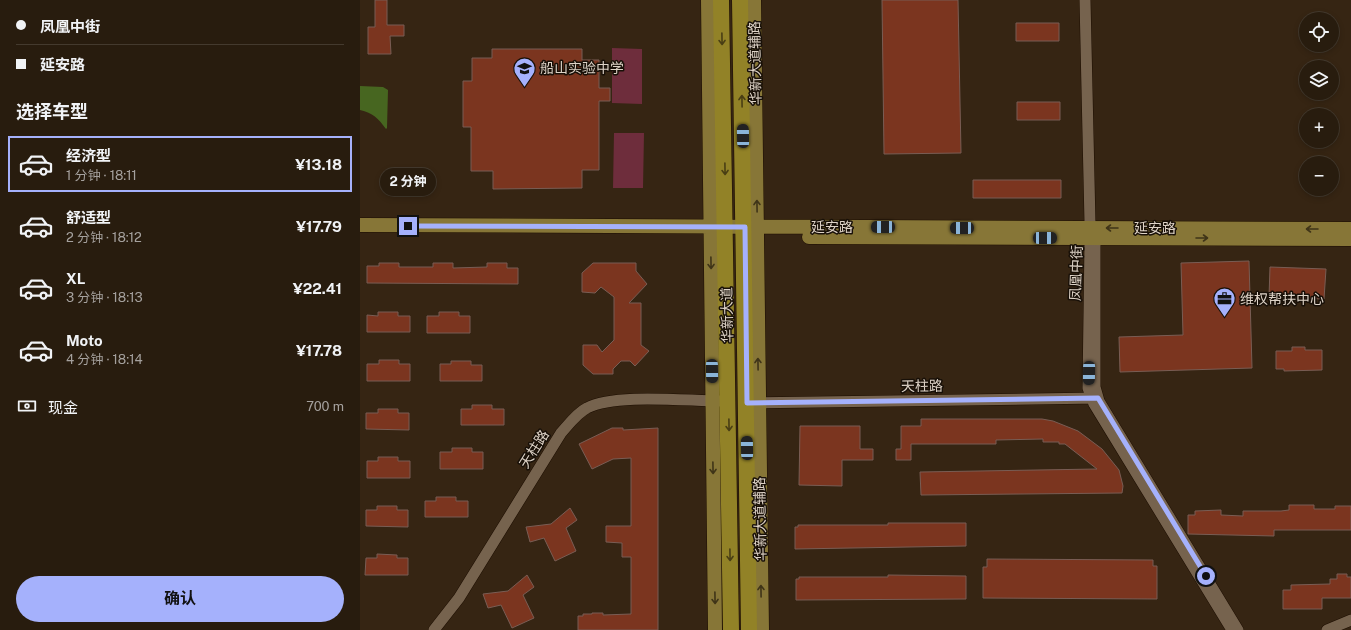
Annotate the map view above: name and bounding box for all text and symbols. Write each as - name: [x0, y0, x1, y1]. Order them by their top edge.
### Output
- map controls: [1299, 12, 1339, 196]
- button: locate: [1299, 12, 1339, 52]
- text: 凤凰中街: [40, 18, 100, 35]
- street label: 华新大道辅路: [746, 21, 764, 105]
- one-way arrow: [718, 32, 726, 45]
- school or university icon: 船山实验中学: [511, 55, 537, 88]
- text: 延安路: [40, 56, 85, 73]
- place label: 船山实验中学: [540, 60, 624, 76]
- button: layers: [1299, 60, 1339, 100]
- one-way arrow: [738, 95, 746, 108]
- text: 选择车型: [16, 101, 88, 122]
- button: +: [1299, 108, 1339, 148]
- car: [737, 124, 749, 148]
- icon: car: [18, 146, 54, 182]
- text: 经济型: [66, 147, 111, 164]
- text: ¥13.18: [295, 156, 342, 173]
- button: −: [1299, 156, 1339, 196]
- one-way arrow: [721, 162, 728, 175]
- text: 1 分钟 · 18:11: [66, 168, 137, 183]
- callout: 2 分钟: [380, 168, 436, 196]
- text: 2 分钟: [389, 174, 427, 189]
- one-way arrow: [753, 200, 761, 213]
- icon: car: [18, 208, 54, 244]
- text: 舒适型: [66, 209, 111, 226]
- route end: [399, 217, 417, 235]
- text: ¥17.79: [296, 218, 342, 235]
- street label: 延安路: [811, 219, 853, 235]
- street label: 延安路: [1134, 220, 1176, 236]
- car: [871, 221, 895, 233]
- car: [950, 222, 974, 234]
- one-way arrow: [1106, 224, 1119, 232]
- one-way arrow: [1306, 225, 1319, 233]
- text: 2 分钟 · 18:12: [66, 230, 142, 245]
- car: [1033, 232, 1057, 244]
- one-way arrow: [1195, 234, 1208, 242]
- street label: 凤凰中街: [1067, 245, 1085, 301]
- one-way arrow: [707, 256, 715, 269]
- icon: car: [18, 270, 54, 306]
- text: XL: [66, 270, 85, 287]
- text: ¥22.41: [293, 280, 342, 297]
- office icon: 维权帮扶中心: [1211, 286, 1237, 319]
- street label: 华新大道: [719, 287, 735, 343]
- text: 3 分钟 · 18:13: [66, 290, 143, 305]
- place label: 维权帮扶中心: [1240, 291, 1324, 307]
- icon: car: [18, 332, 54, 368]
- text: Moto: [66, 332, 103, 349]
- text: ¥17.78: [296, 342, 342, 359]
- text: 4 分钟 · 18:14: [66, 352, 143, 367]
- one-way arrow: [755, 358, 762, 371]
- car: [706, 359, 718, 383]
- car: [1083, 361, 1095, 385]
- street label: 天柱路: [901, 378, 943, 394]
- icon: cash: [16, 395, 38, 417]
- text: 现金: [48, 399, 78, 416]
- text: 700 m: [306, 399, 344, 414]
- one-way arrow: [725, 418, 732, 431]
- street label: 天柱路: [516, 427, 552, 471]
- car: [741, 436, 753, 460]
- one-way arrow: [709, 461, 717, 474]
- street label: 华新大道辅路: [751, 477, 769, 561]
- one-way arrow: [727, 548, 734, 561]
- route start: [1197, 567, 1215, 585]
- button: 确认: [16, 576, 344, 622]
- one-way arrow: [757, 585, 765, 598]
- one-way arrow: [711, 591, 719, 604]

